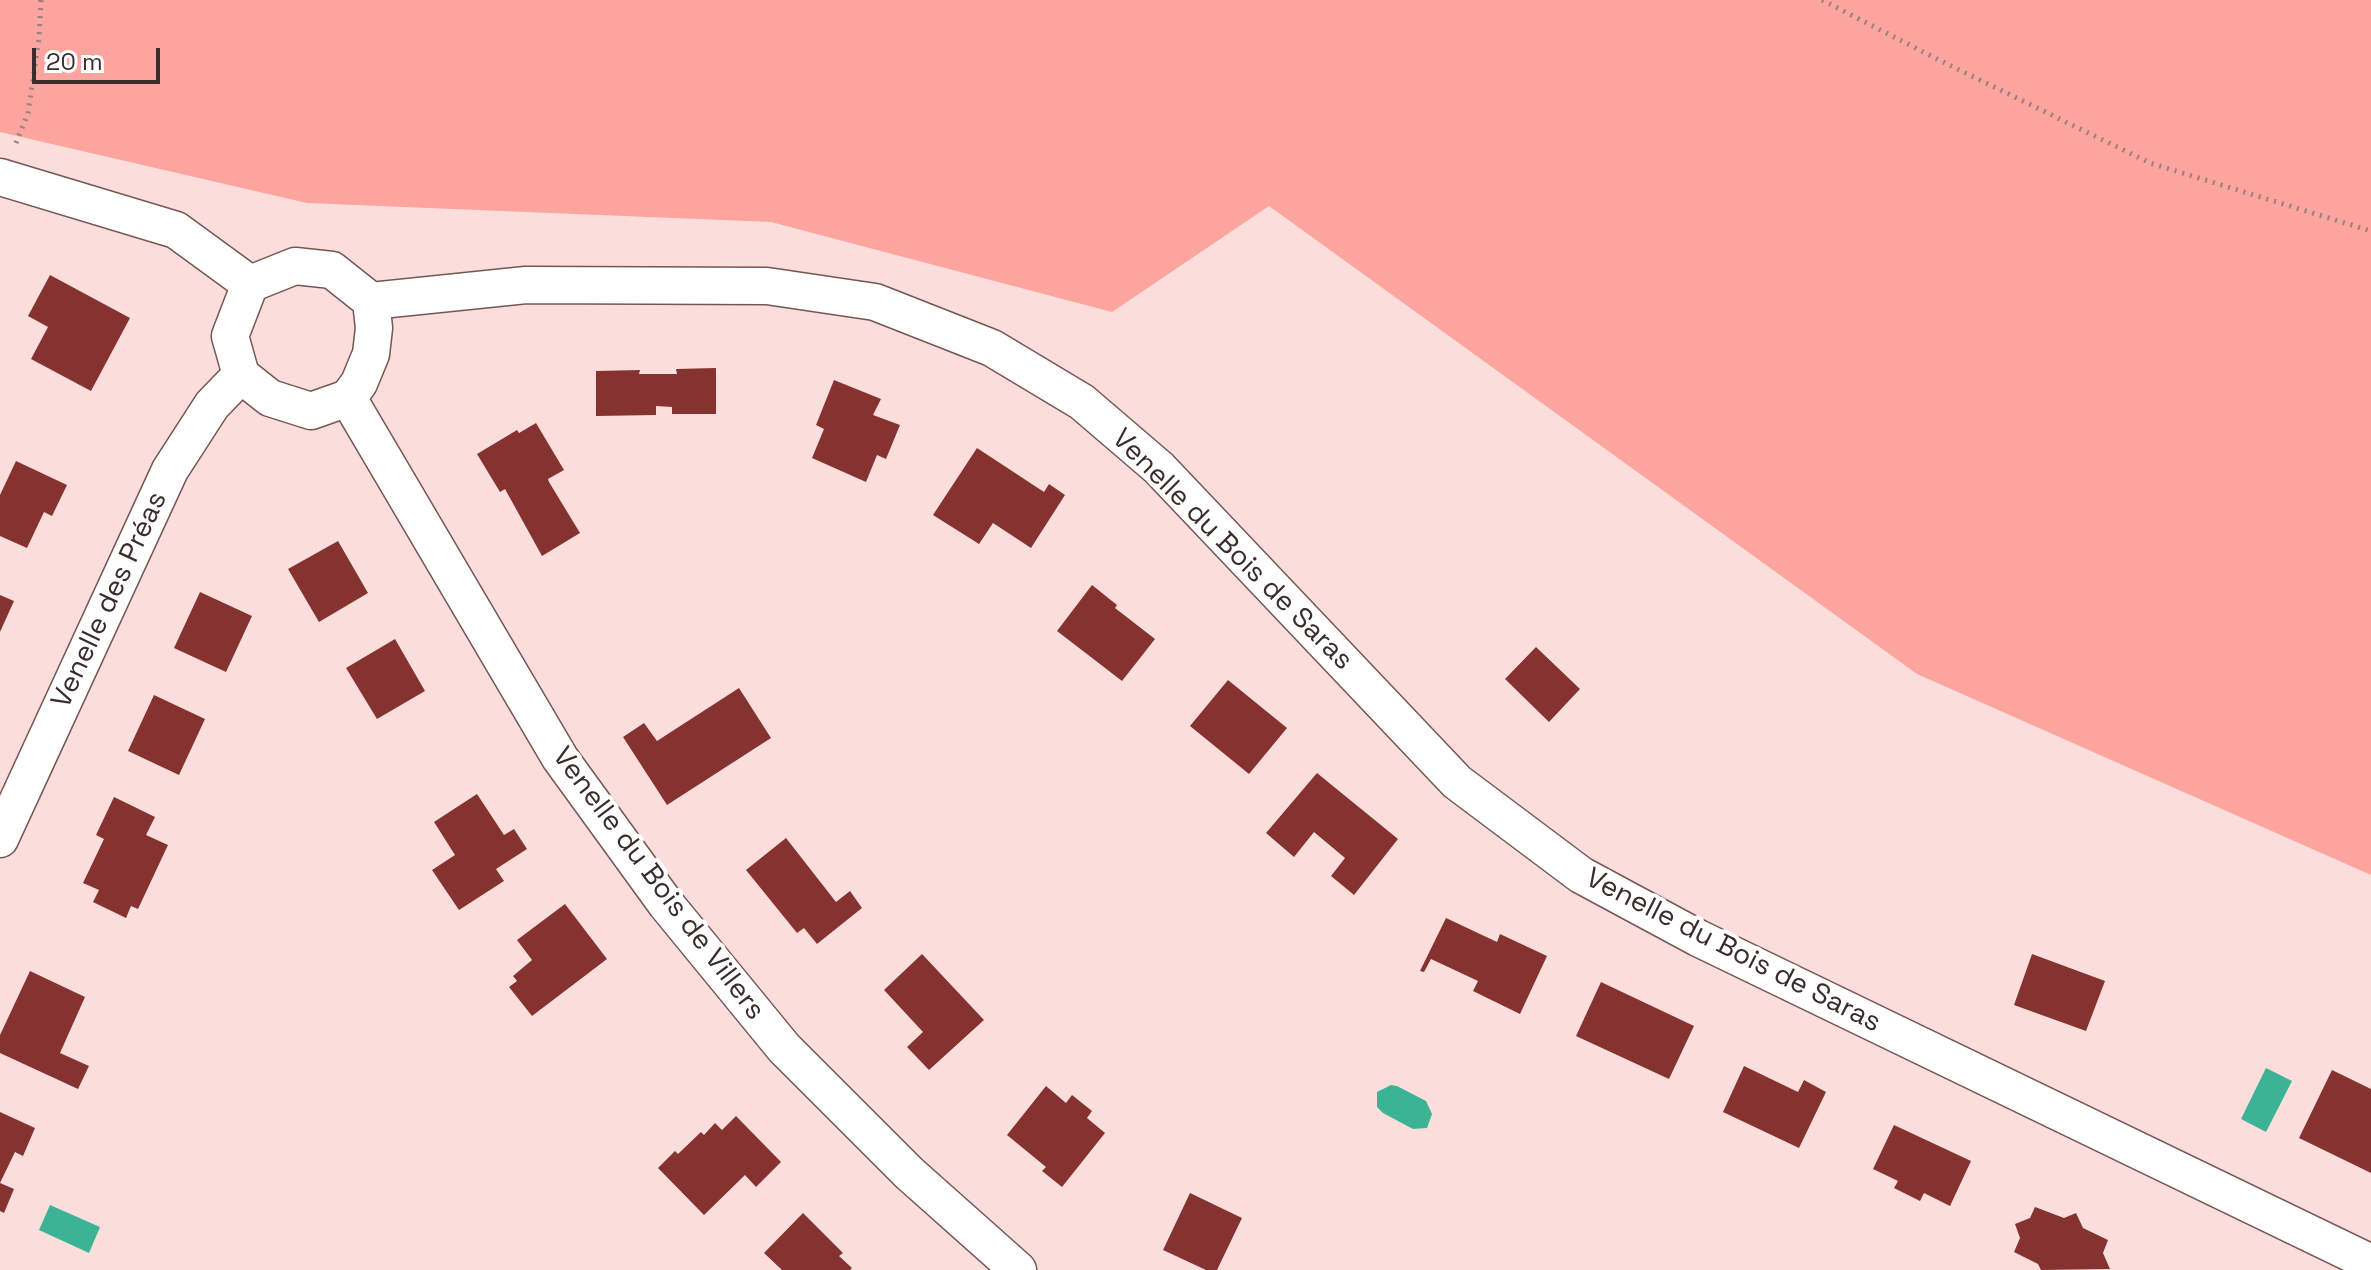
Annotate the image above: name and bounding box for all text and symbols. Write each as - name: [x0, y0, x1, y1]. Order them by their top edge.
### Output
- scale bar: [36, 32, 164, 82]
- text: 20 m: [46, 46, 103, 77]
- street label: Venelle du Bois de Saras: [1105, 423, 1359, 677]
- street label: Venelle des Préas: [45, 486, 175, 714]
- street label: Venelle du Bois de Villers: [545, 741, 771, 1027]
- street label: Venelle du Bois de Saras: [1580, 862, 1886, 1040]

